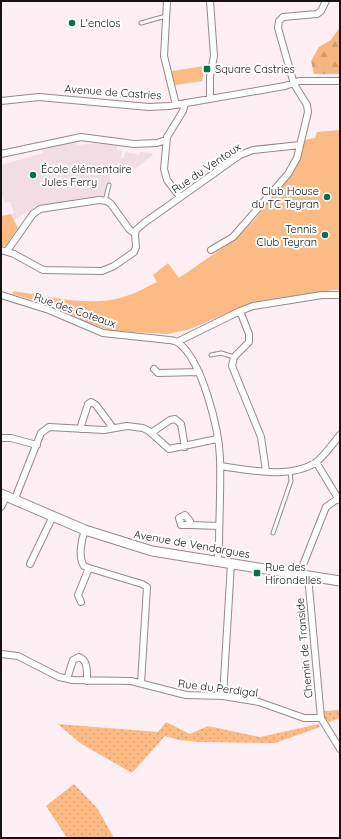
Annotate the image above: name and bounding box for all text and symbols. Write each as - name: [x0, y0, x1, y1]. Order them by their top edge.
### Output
- place label: L'enclos: [80, 16, 120, 30]
- marker: L'enclos: [67, 18, 77, 28]
- place label: Square Castries: [215, 62, 295, 76]
- marker: Square Castries: [202, 64, 212, 74]
- street label: Avenue de Castries: [64, 82, 162, 102]
- street label: Rue du Ventoux: [169, 140, 243, 196]
- place label: École élémentaire Jules Ferry: [41, 162, 132, 189]
- marker: École élémentaire Jules Ferry: [28, 170, 38, 180]
- place label: Club House du TC Teyran: [251, 184, 319, 211]
- marker: Club House du TC Teyran: [322, 192, 332, 202]
- place label: Tennis Club Teyran: [257, 222, 317, 249]
- marker: Tennis Club Teyran: [320, 230, 330, 240]
- street label: Rue des Coteaux: [32, 289, 118, 331]
- street label: Avenue de Vendargues: [133, 527, 251, 561]
- place label: Rue des Hirondelles: [265, 560, 321, 587]
- marker: Rue des Hirondelles: [252, 568, 262, 578]
- street label: Chemin de Transide: [293, 597, 315, 699]
- street label: Rue du Perdigal: [177, 676, 259, 700]

